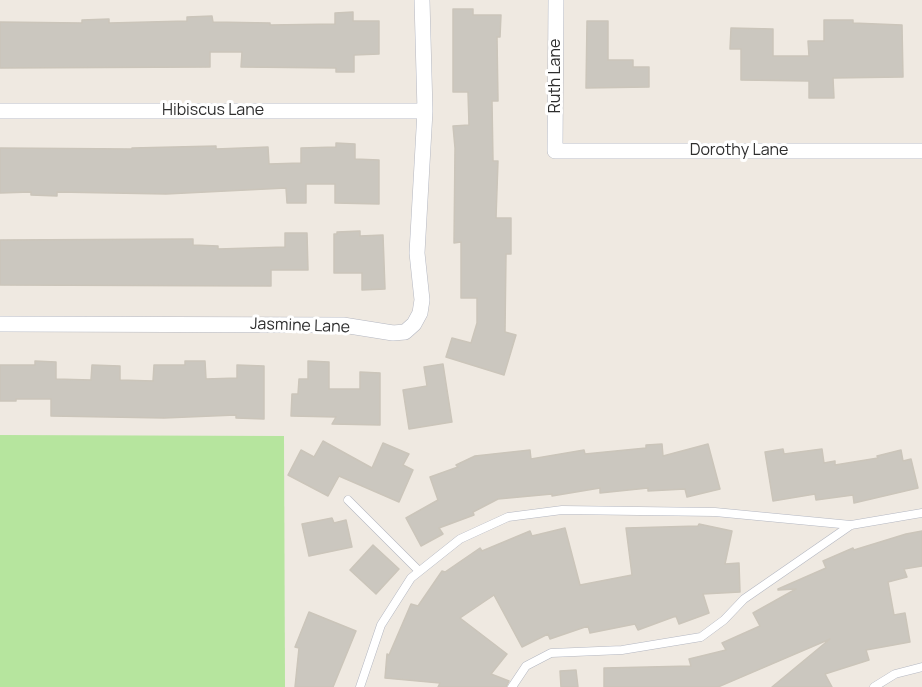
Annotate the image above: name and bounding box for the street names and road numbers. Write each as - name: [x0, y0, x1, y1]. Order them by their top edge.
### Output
- street label: Ruth Lane: [546, 39, 566, 113]
- street label: Hibiscus Lane: [162, 101, 264, 121]
- street label: Dorothy Lane: [690, 141, 788, 161]
- street label: Jasmine Lane: [250, 315, 350, 337]

